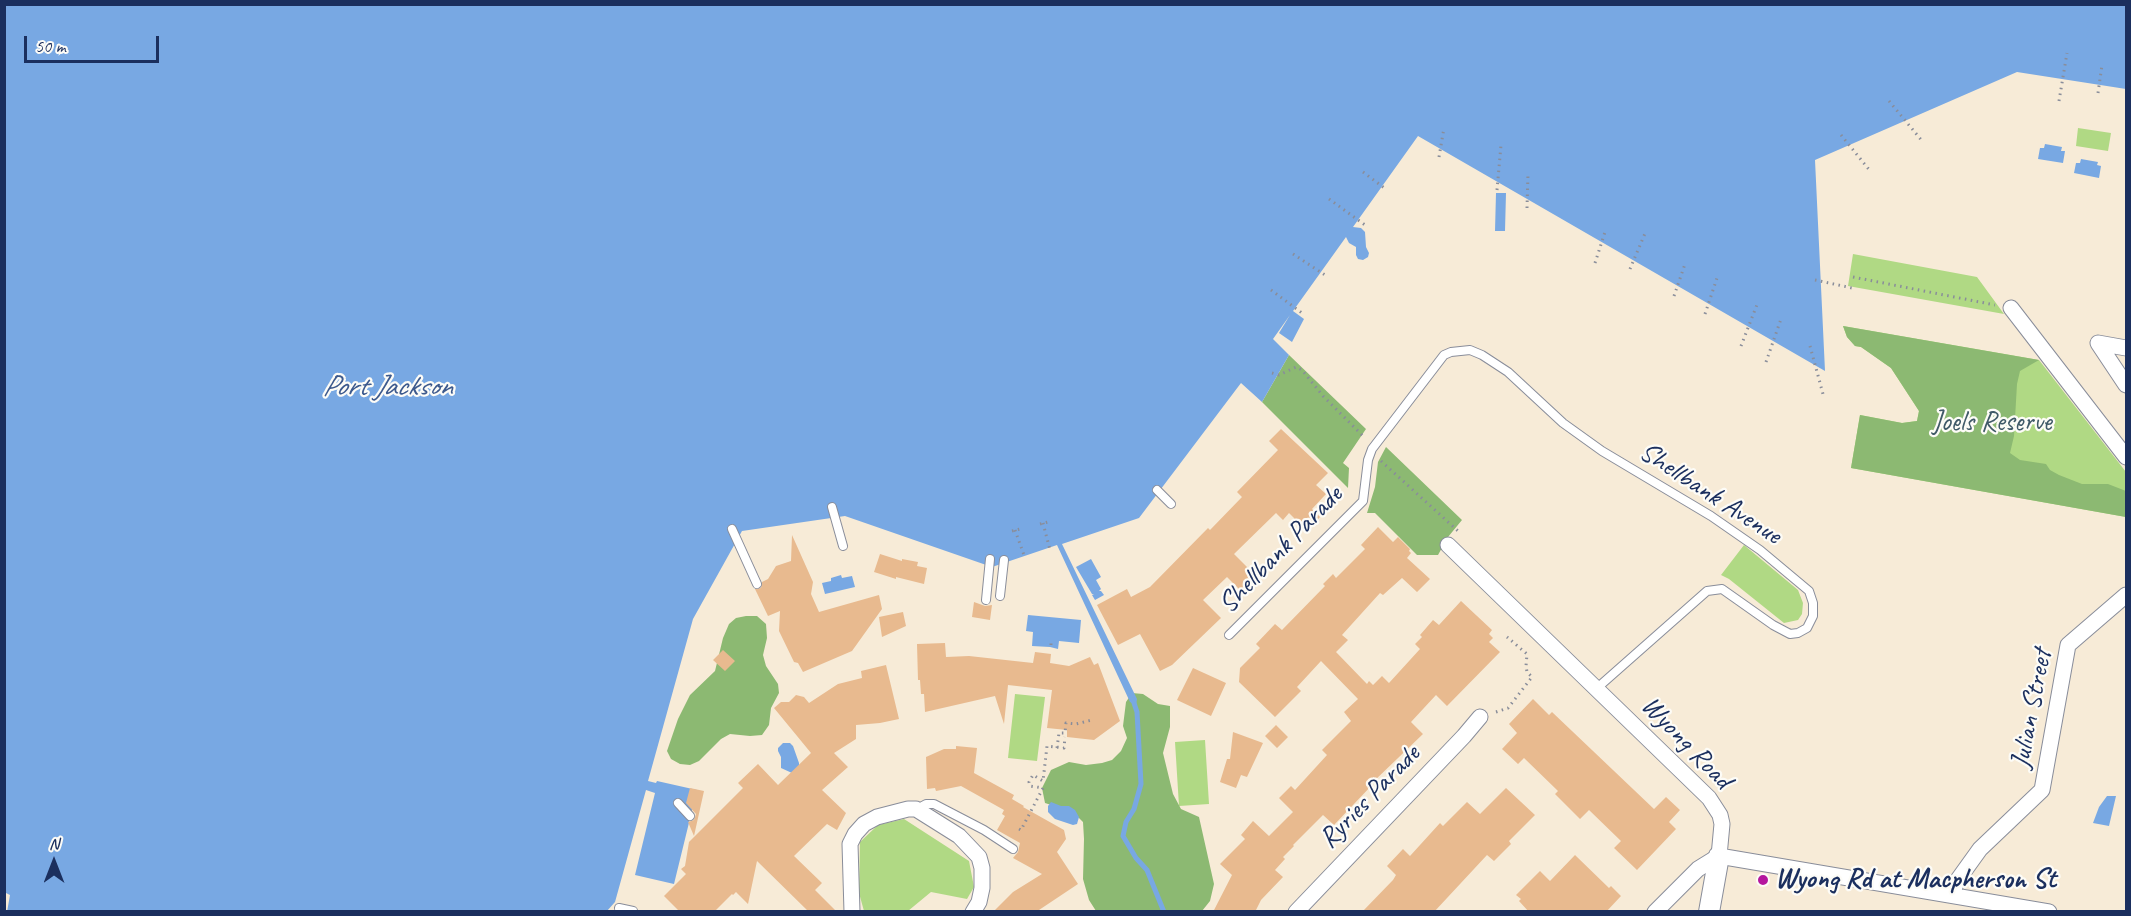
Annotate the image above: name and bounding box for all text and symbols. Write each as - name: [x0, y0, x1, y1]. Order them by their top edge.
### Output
- scale bar: [27, 24, 162, 62]
- text: 50 m: [35, 35, 66, 57]
- water label: Port Jackson: [322, 369, 452, 405]
- park label: Joels Reserve: [1932, 406, 2052, 440]
- street label: Shellbank Avenue: [1632, 436, 1788, 552]
- street label: Shellbank Parade: [1212, 479, 1350, 621]
- street label: Julian Street: [2004, 647, 2060, 771]
- street label: Wyong Road: [1634, 689, 1738, 797]
- street label: Ryries Parade: [1312, 738, 1428, 856]
- north arrow: [24, 832, 84, 892]
- text: N: [49, 834, 59, 854]
- place label: Wyong Rd at Macpherson St: [1775, 863, 2056, 897]
- marker: Wyong Rd at Macpherson St: [1756, 873, 1770, 887]

